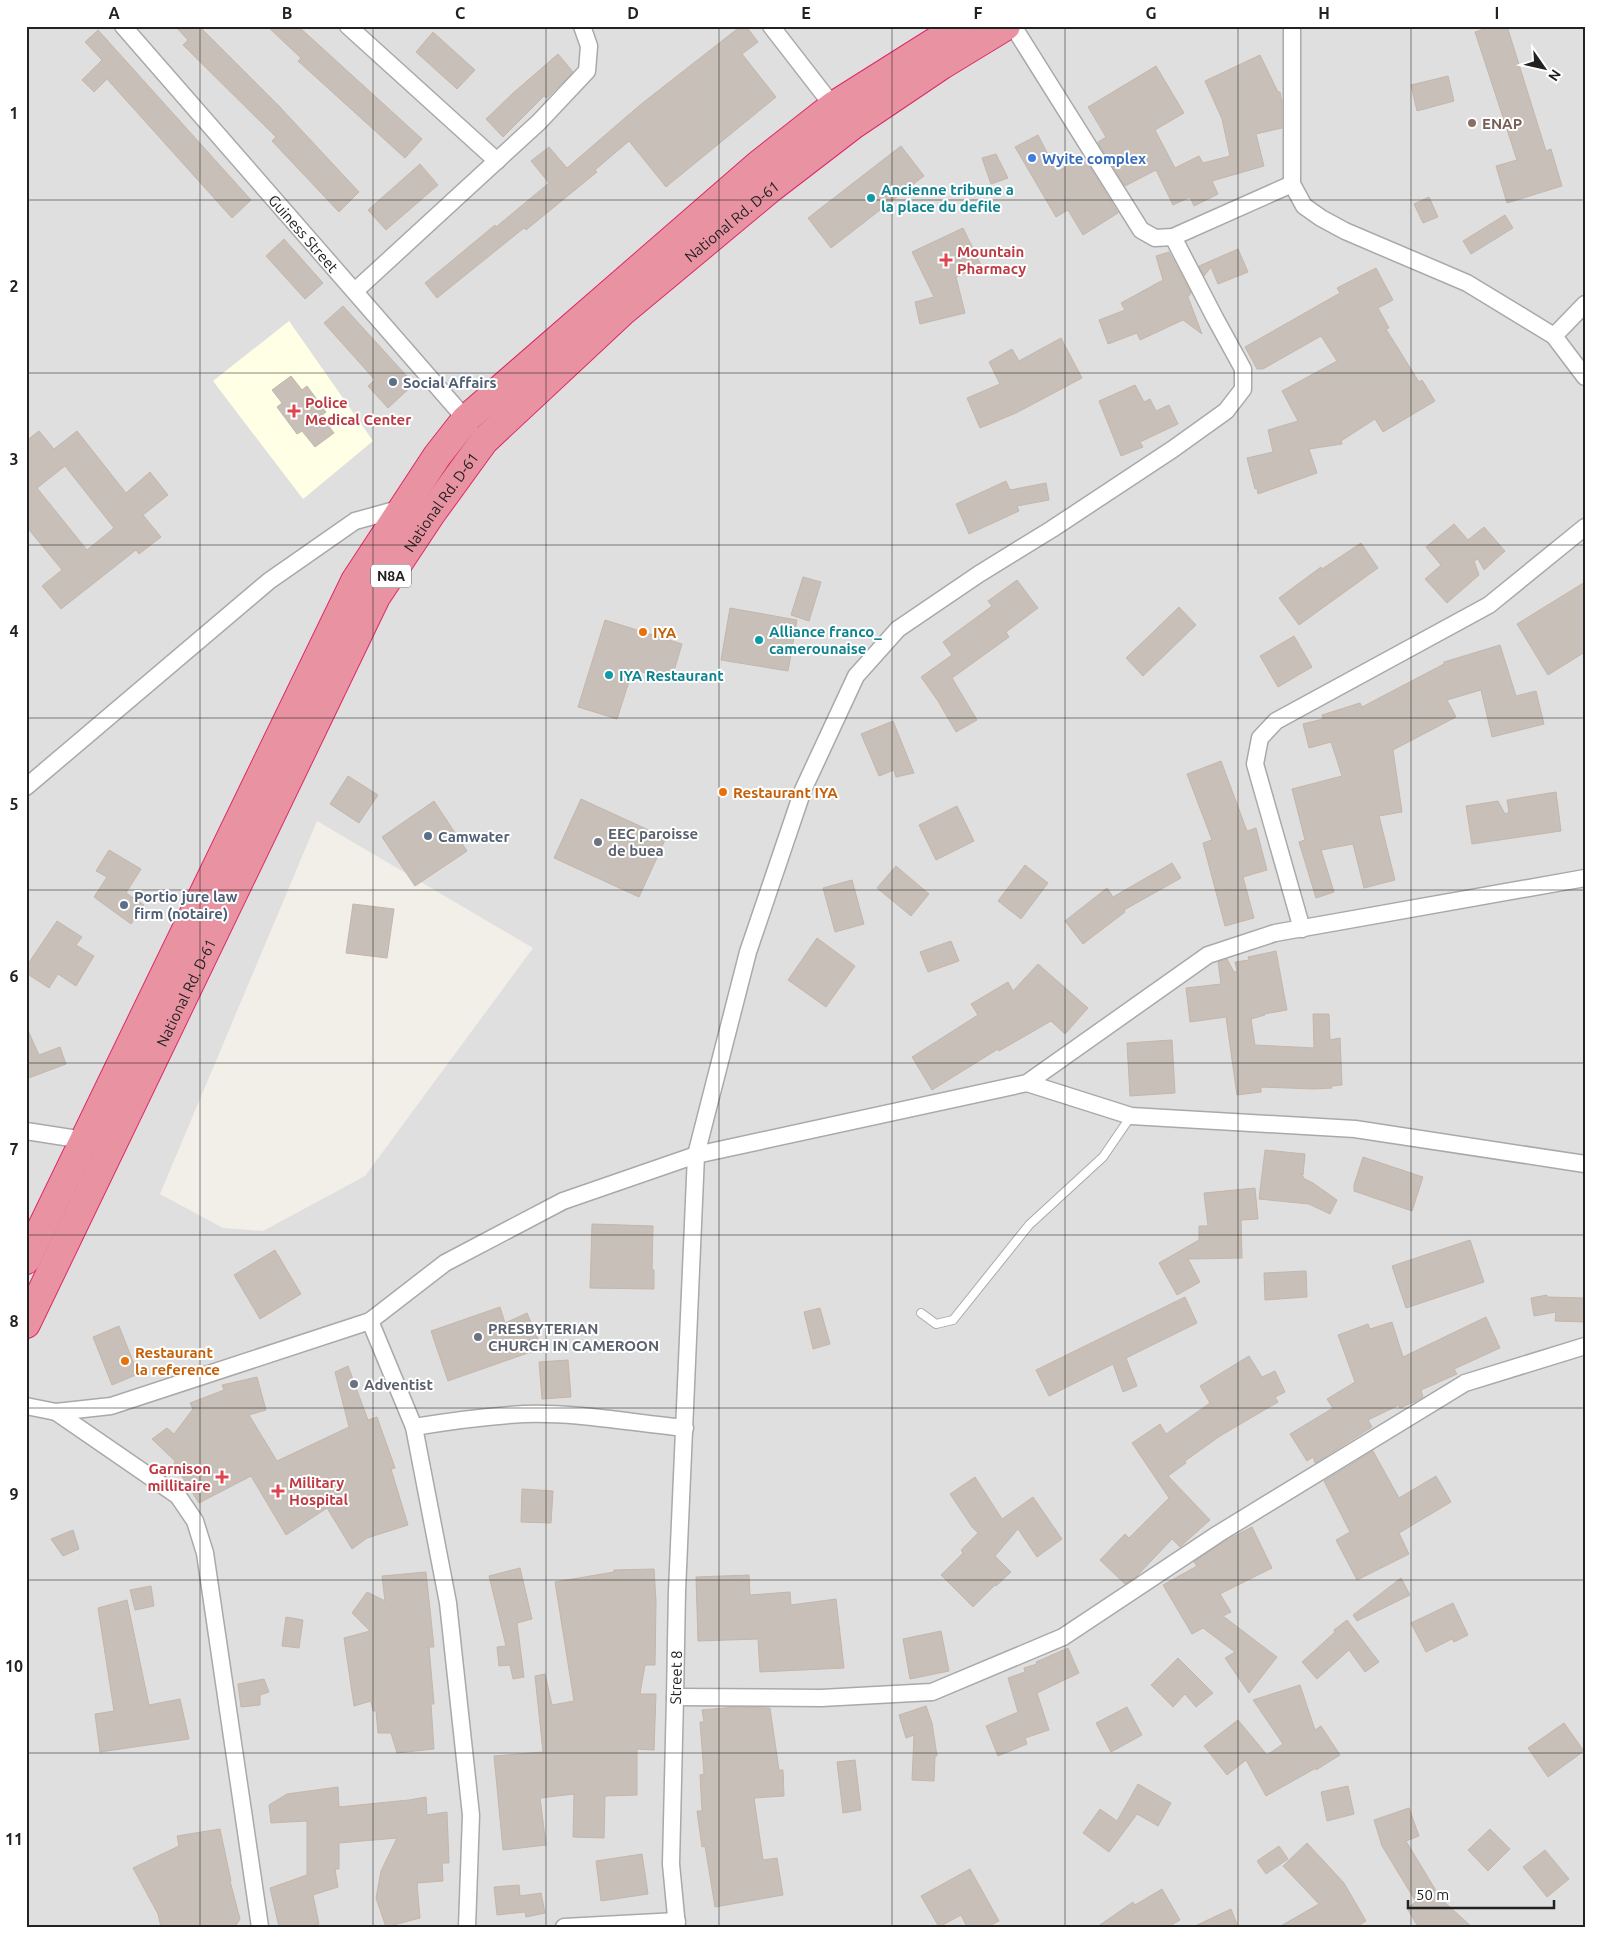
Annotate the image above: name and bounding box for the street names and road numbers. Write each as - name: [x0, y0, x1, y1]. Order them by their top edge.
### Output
- street label: National Rd. D-61: [681, 177, 782, 265]
- street label: Guiness Street: [265, 191, 342, 276]
- street label: National Rd. D-61: [400, 449, 482, 555]
- road number: N8A: [371, 564, 411, 588]
- street label: National Rd. D-61: [152, 936, 219, 1049]
- street label: Street 8: [666, 1650, 684, 1704]

